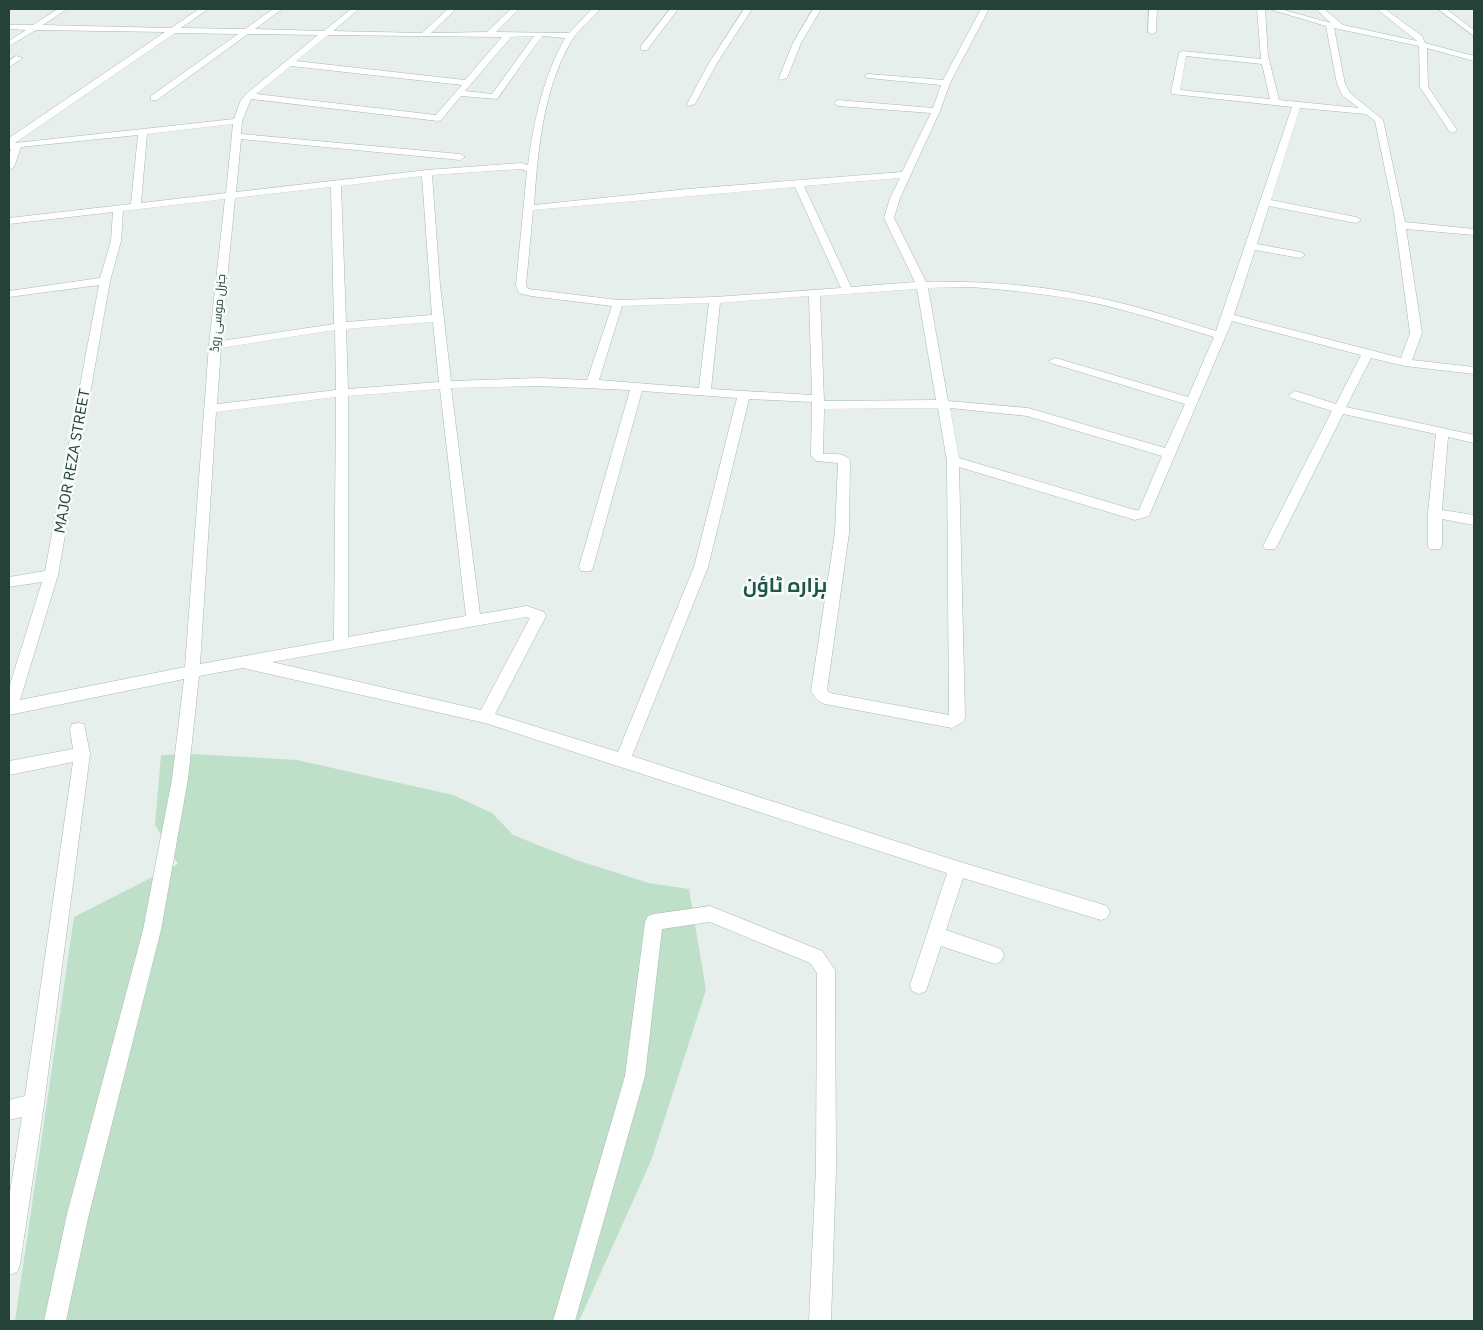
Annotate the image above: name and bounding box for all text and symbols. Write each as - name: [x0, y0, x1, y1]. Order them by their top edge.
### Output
- street label: جنرل موسیٰ روڈ: [207, 273, 228, 353]
- street label: MAJOR REZA STREET: [49, 387, 94, 535]
- district label: ہزارہ ٹاؤن: [743, 571, 827, 599]

